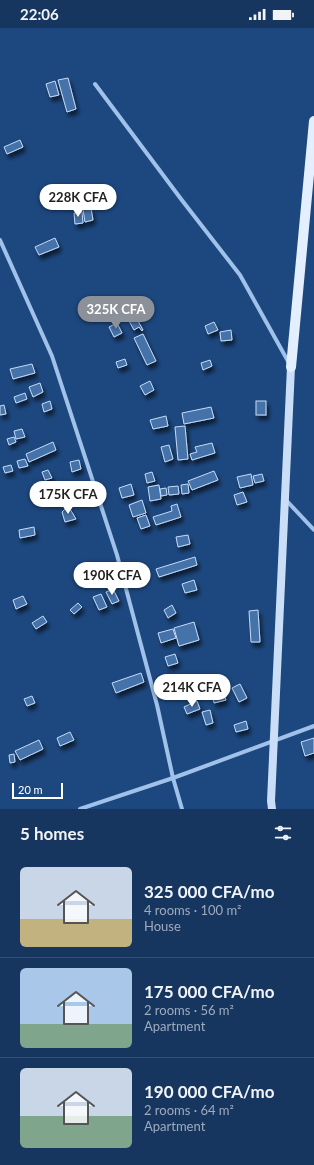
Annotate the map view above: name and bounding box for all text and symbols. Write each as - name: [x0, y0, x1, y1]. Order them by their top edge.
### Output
- text: 22:06: [20, 5, 59, 23]
- pin: 228K CFA: [37, 184, 119, 218]
- text: 228K CFA: [49, 189, 107, 205]
- pin: 325K CFA: [75, 296, 157, 330]
- text: 325K CFA: [87, 301, 145, 317]
- pin: 175K CFA: [27, 481, 109, 515]
- text: 175K CFA: [39, 486, 97, 502]
- pin: 190K CFA: [71, 562, 153, 596]
- text: 190K CFA: [83, 567, 141, 583]
- pin: 214K CFA: [151, 674, 233, 708]
- text: 214K CFA: [163, 679, 221, 695]
- scale bar: [12, 781, 63, 800]
- text: 20 m: [18, 783, 43, 796]
- icon: filters: [272, 822, 294, 844]
- text: 5 homes: [20, 823, 84, 844]
- text: 325 000 CFA/mo: [144, 881, 275, 902]
- icon: home: [52, 883, 100, 931]
- text: 4 rooms · 100 m²: [144, 902, 241, 918]
- text: House: [144, 918, 181, 934]
- text: 175 000 CFA/mo: [144, 981, 275, 1002]
- icon: home: [52, 984, 100, 1032]
- text: 2 rooms · 56 m²: [144, 1002, 234, 1018]
- text: Apartment: [144, 1018, 205, 1034]
- text: 190 000 CFA/mo: [144, 1081, 275, 1102]
- icon: home: [52, 1084, 100, 1132]
- text: 2 rooms · 64 m²: [144, 1102, 234, 1118]
- text: Apartment: [144, 1118, 205, 1134]

